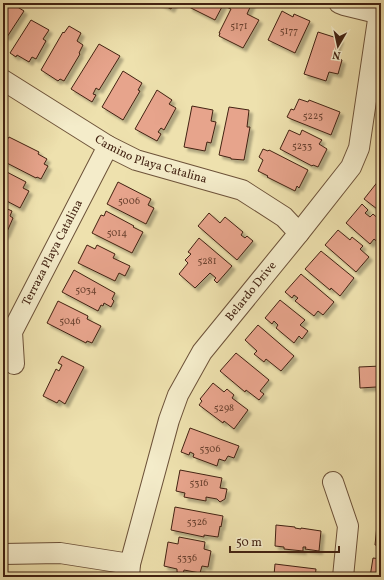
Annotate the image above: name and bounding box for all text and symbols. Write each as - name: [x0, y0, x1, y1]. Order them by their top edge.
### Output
- house number: 5171: [230, 19, 248, 33]
- house number: 5177: [280, 24, 298, 38]
- north arrow: [318, 26, 358, 66]
- text: N: [332, 46, 342, 62]
- house number: 5225: [303, 109, 323, 123]
- street label: Camino Playa Catalina: [91, 131, 209, 188]
- house number: 5233: [292, 139, 312, 153]
- house number: 5006: [118, 194, 140, 208]
- street label: Terraza Playa Catalina: [19, 197, 87, 309]
- house number: 5014: [107, 226, 127, 240]
- house number: 5281: [197, 254, 217, 268]
- street label: Belardo Drive: [222, 258, 281, 325]
- house number: 5034: [75, 283, 97, 297]
- house number: 5046: [59, 314, 81, 328]
- house number: 5298: [214, 401, 234, 415]
- house number: 5306: [200, 442, 220, 456]
- house number: 5316: [190, 476, 208, 490]
- house number: 5326: [187, 515, 207, 529]
- scale bar: [230, 528, 339, 554]
- text: 50 m: [236, 535, 262, 551]
- house number: 5336: [177, 551, 197, 565]

